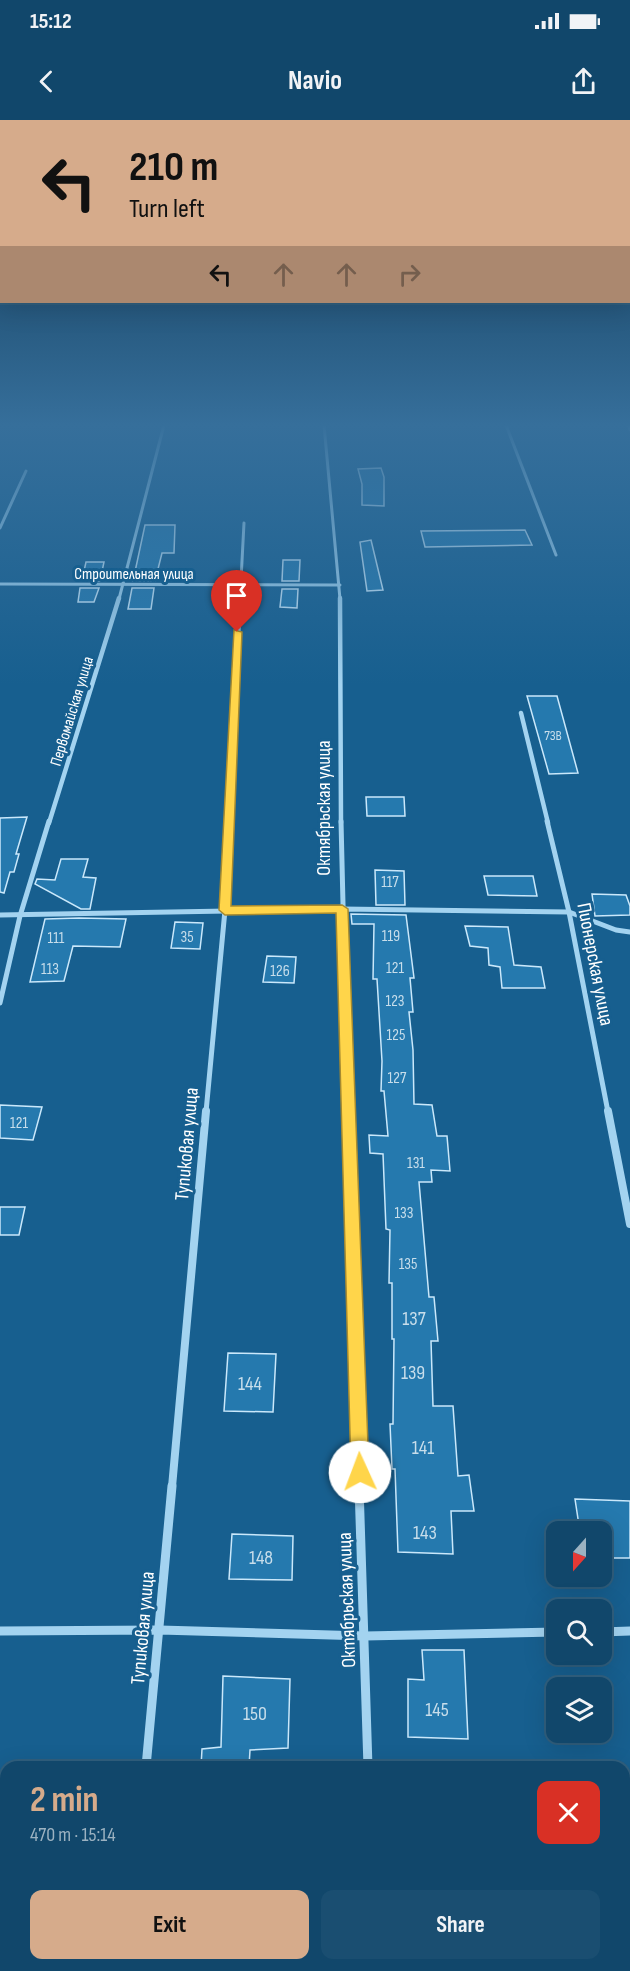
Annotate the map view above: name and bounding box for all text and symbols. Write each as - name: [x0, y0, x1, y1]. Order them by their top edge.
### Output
- text: 15:12: [30, 8, 72, 35]
- icon: back: [30, 65, 63, 98]
- text: Navio: [288, 65, 342, 97]
- icon: share: [567, 65, 600, 98]
- text: 210 m: [129, 142, 218, 193]
- icon: left: [30, 144, 108, 222]
- text: Turn left: [129, 193, 205, 225]
- icon: left: [204, 258, 237, 291]
- icon: ahead: [267, 258, 300, 291]
- icon: ahead: [330, 258, 363, 291]
- icon: right: [393, 258, 426, 291]
- street label: Строительная улица: [74, 565, 194, 584]
- pin: [211, 570, 262, 632]
- icon: arrive: [220, 579, 253, 612]
- street label: Первомайская улица: [47, 654, 98, 769]
- house number: 73В: [544, 727, 562, 744]
- street label: Октябрьская улица: [312, 740, 336, 876]
- house number: 117: [381, 873, 399, 892]
- street label: Пионерская улица: [571, 901, 619, 1028]
- house number: 119: [382, 927, 400, 946]
- house number: 35: [180, 928, 194, 947]
- house number: 111: [48, 929, 65, 948]
- house number: 121: [386, 959, 404, 978]
- house number: 113: [41, 960, 59, 979]
- house number: 126: [270, 962, 290, 981]
- house number: 123: [385, 992, 405, 1011]
- house number: 125: [387, 1026, 405, 1045]
- house number: 127: [388, 1069, 407, 1088]
- street label: Тупиковая улица: [170, 1087, 204, 1202]
- house number: 121: [10, 1114, 28, 1133]
- house number: 131: [407, 1154, 425, 1173]
- house number: 133: [394, 1204, 414, 1223]
- house number: 135: [399, 1255, 417, 1274]
- house number: 137: [402, 1307, 426, 1331]
- house number: 139: [401, 1361, 425, 1385]
- house number: 144: [238, 1372, 262, 1396]
- house number: 141: [412, 1436, 434, 1460]
- position arrow: [328, 1440, 392, 1504]
- house number: 143: [413, 1521, 437, 1545]
- north arrow: [546, 1521, 612, 1587]
- map controls: [546, 1521, 612, 1743]
- street label: Октябрьская улица: [333, 1532, 361, 1668]
- house number: 148: [249, 1546, 273, 1570]
- street label: Тупиковая улица: [126, 1571, 160, 1686]
- button: search: [546, 1599, 612, 1665]
- button: layers: [546, 1677, 612, 1743]
- house number: 145: [425, 1698, 449, 1722]
- house number: 150: [243, 1702, 267, 1726]
- text: 2 min: [30, 1779, 99, 1822]
- button: close: [537, 1781, 600, 1844]
- text: 470 m · 15:14: [30, 1823, 116, 1847]
- button: Exit: [30, 1890, 309, 1959]
- button: Share: [321, 1890, 600, 1959]

